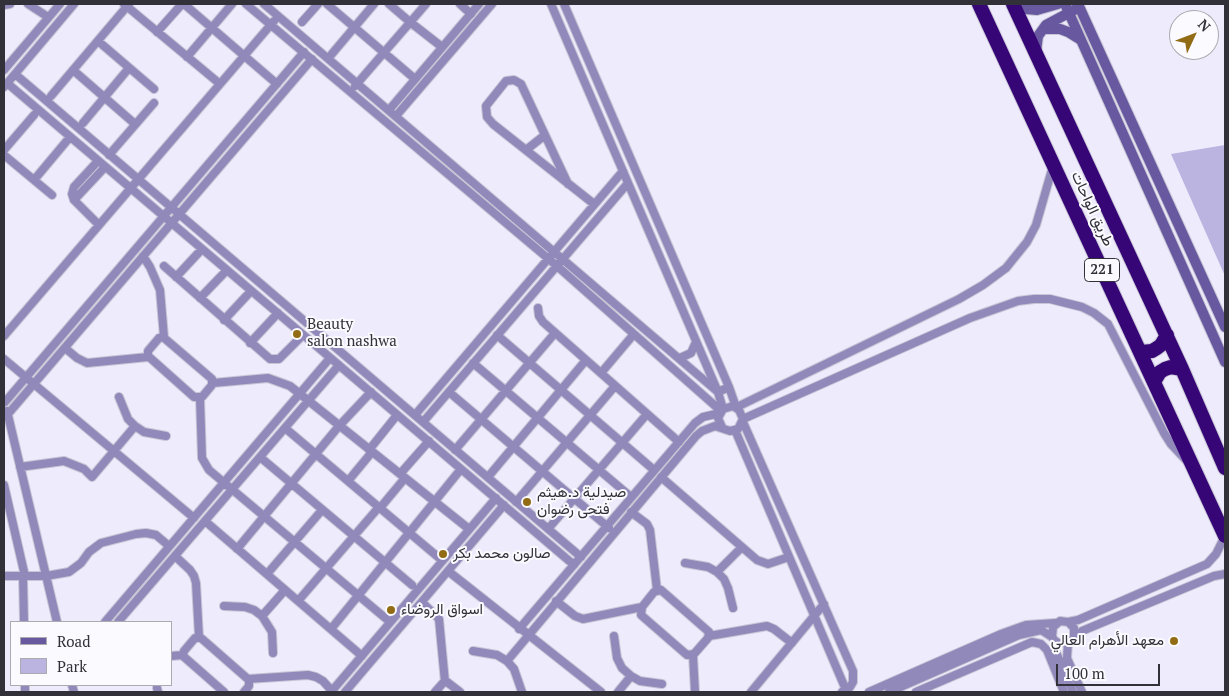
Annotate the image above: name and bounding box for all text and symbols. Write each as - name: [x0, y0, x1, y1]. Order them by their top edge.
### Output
- north arrow: [1169, 10, 1219, 60]
- text: N: [1194, 15, 1215, 35]
- street label: طريق الواحات: [1067, 169, 1117, 249]
- road number: 221: [1084, 258, 1120, 282]
- place label: Beauty salon nashwa: [307, 316, 397, 351]
- marker: Beauty salon nashwa: [291, 328, 303, 340]
- place label: صيدلية د.هيثم فتحى رضوان: [537, 484, 626, 519]
- marker: صيدلية د.هيثم فتحى رضوان: [521, 496, 533, 508]
- place label: صالون محمد بكر: [453, 545, 551, 563]
- marker: صالون محمد بكر: [437, 548, 449, 560]
- place label: اسواق الروضاء: [401, 601, 483, 619]
- marker: اسواق الروضاء: [385, 604, 397, 616]
- legend: [10, 621, 172, 686]
- text: Road: [57, 631, 90, 651]
- place label: معهد الأهرام العالي: [1051, 632, 1164, 650]
- marker: معهد الأهرام العالي: [1168, 635, 1180, 647]
- scale bar: [1059, 654, 1163, 686]
- text: Park: [57, 656, 87, 676]
- text: 100 m: [1064, 663, 1105, 683]

